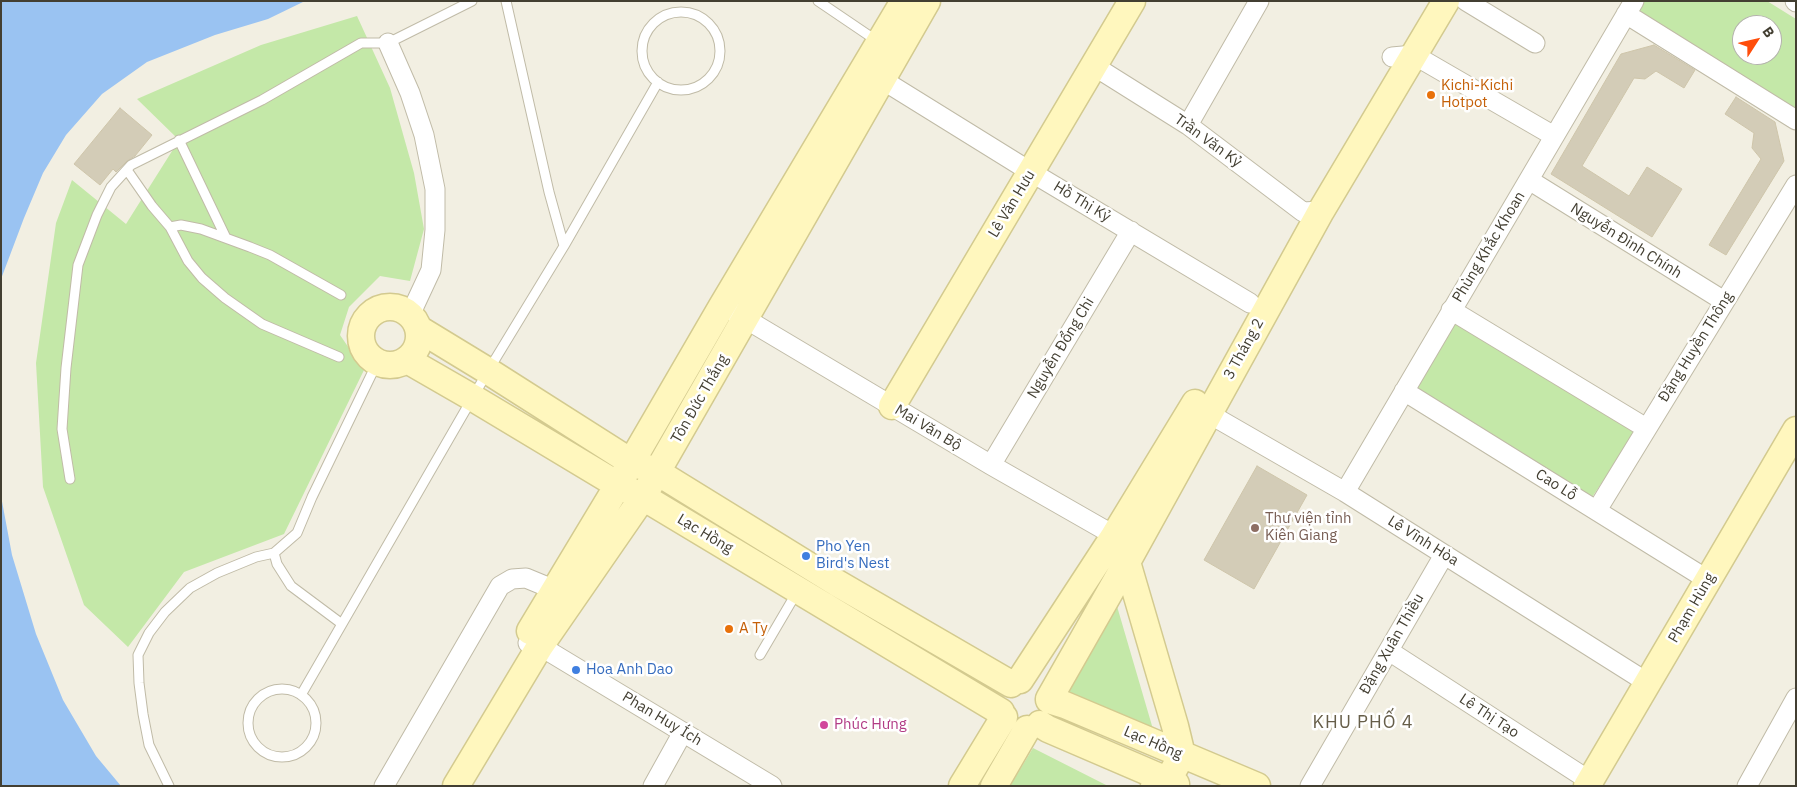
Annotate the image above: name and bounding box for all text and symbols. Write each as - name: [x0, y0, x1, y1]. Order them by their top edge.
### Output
- north arrow: [1732, 15, 1782, 65]
- text: B: [1758, 23, 1779, 41]
- place label: Kichi-Kichi Hotpot: [1441, 77, 1513, 112]
- marker: Kichi-Kichi Hotpot: [1425, 89, 1437, 101]
- street label: Trần Văn Kỷ: [1171, 110, 1245, 172]
- street label: Lê Văn Hưu: [985, 167, 1039, 241]
- street label: Hồ Thị Kỷ: [1050, 178, 1114, 226]
- street label: Phùng Khắc Khoan: [1449, 188, 1529, 306]
- street label: Nguyễn Đình Chính: [1567, 200, 1685, 282]
- street label: Đặng Huyền Thông: [1655, 288, 1737, 406]
- street label: Nguyễn Đổng Chi: [1024, 294, 1098, 402]
- street label: 3 Tháng 2: [1220, 315, 1268, 383]
- street label: Tôn Đức Thắng: [667, 351, 733, 447]
- street label: Mai Văn Bộ: [891, 401, 965, 455]
- street label: Cao Lỗ: [1532, 465, 1580, 505]
- street label: Lạc Hồng: [674, 510, 736, 558]
- place label: Thư viện tỉnh Kiên Giang: [1265, 510, 1352, 545]
- street label: Lê Vĩnh Hòa: [1384, 512, 1462, 570]
- marker: Thư viện tỉnh Kiên Giang: [1249, 522, 1261, 534]
- place label: Pho Yen Bird's Nest: [816, 538, 889, 573]
- marker: Pho Yen Bird's Nest: [800, 550, 812, 562]
- street label: Phạm Hùng: [1665, 570, 1719, 646]
- street label: Đặng Xuân Thiều: [1356, 590, 1428, 698]
- place label: A Ty: [739, 620, 768, 638]
- marker: A Ty: [723, 623, 735, 635]
- place label: Hoa Anh Dao: [586, 661, 673, 679]
- marker: Hoa Anh Dao: [570, 664, 582, 676]
- street label: Phan Huy Ích: [619, 688, 705, 750]
- street label: Lê Thị Tạo: [1456, 690, 1522, 742]
- district label: KHU PHỐ 4: [1311, 712, 1415, 734]
- place label: Phúc Hưng: [834, 716, 907, 734]
- marker: Phúc Hưng: [818, 719, 830, 731]
- street label: Lạc Hồng: [1121, 723, 1185, 763]

